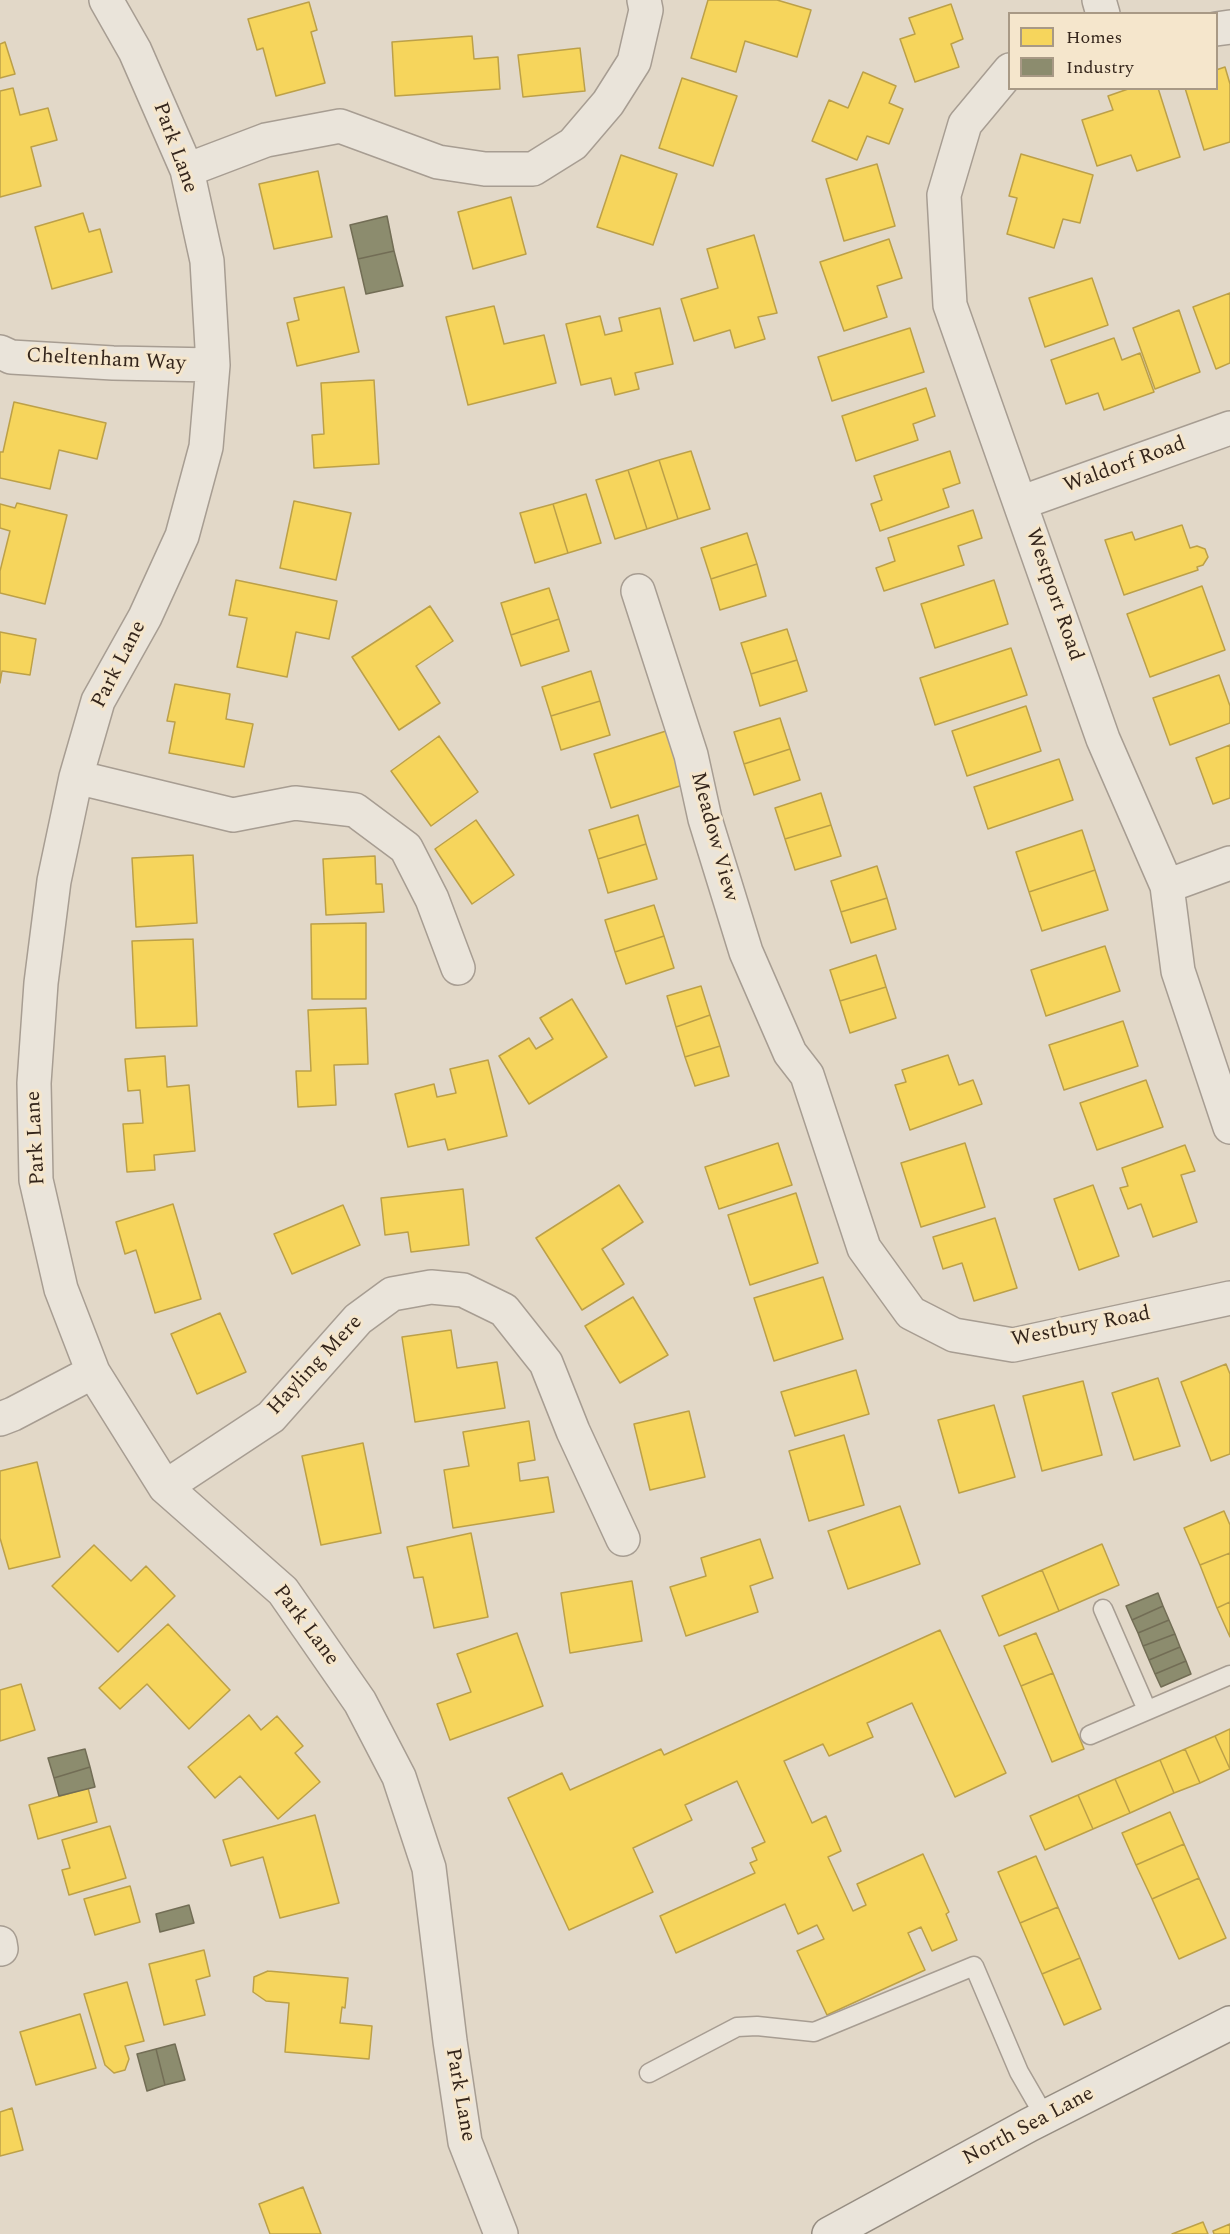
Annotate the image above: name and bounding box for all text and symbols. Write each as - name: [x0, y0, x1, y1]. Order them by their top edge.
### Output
- legend: [1008, 12, 1218, 90]
- text: Homes: [1066, 24, 1122, 51]
- text: Industry: [1066, 54, 1134, 81]
- street label: Park Lane: [146, 99, 202, 197]
- street label: Cheltenham Way: [26, 344, 186, 378]
- street label: Waldorf Road: [1061, 432, 1189, 500]
- street label: Westport Road: [1019, 525, 1087, 665]
- street label: Park Lane: [87, 617, 153, 713]
- street label: Meadow View: [684, 770, 742, 904]
- street label: Park Lane: [22, 1090, 52, 1186]
- street label: Westbury Road: [1009, 1302, 1153, 1354]
- street label: Hayling Mere: [263, 1311, 369, 1421]
- street label: Park Lane: [267, 1581, 343, 1671]
- street label: Park Lane: [438, 2046, 480, 2144]
- street label: North Sea Lane: [959, 2082, 1099, 2172]

